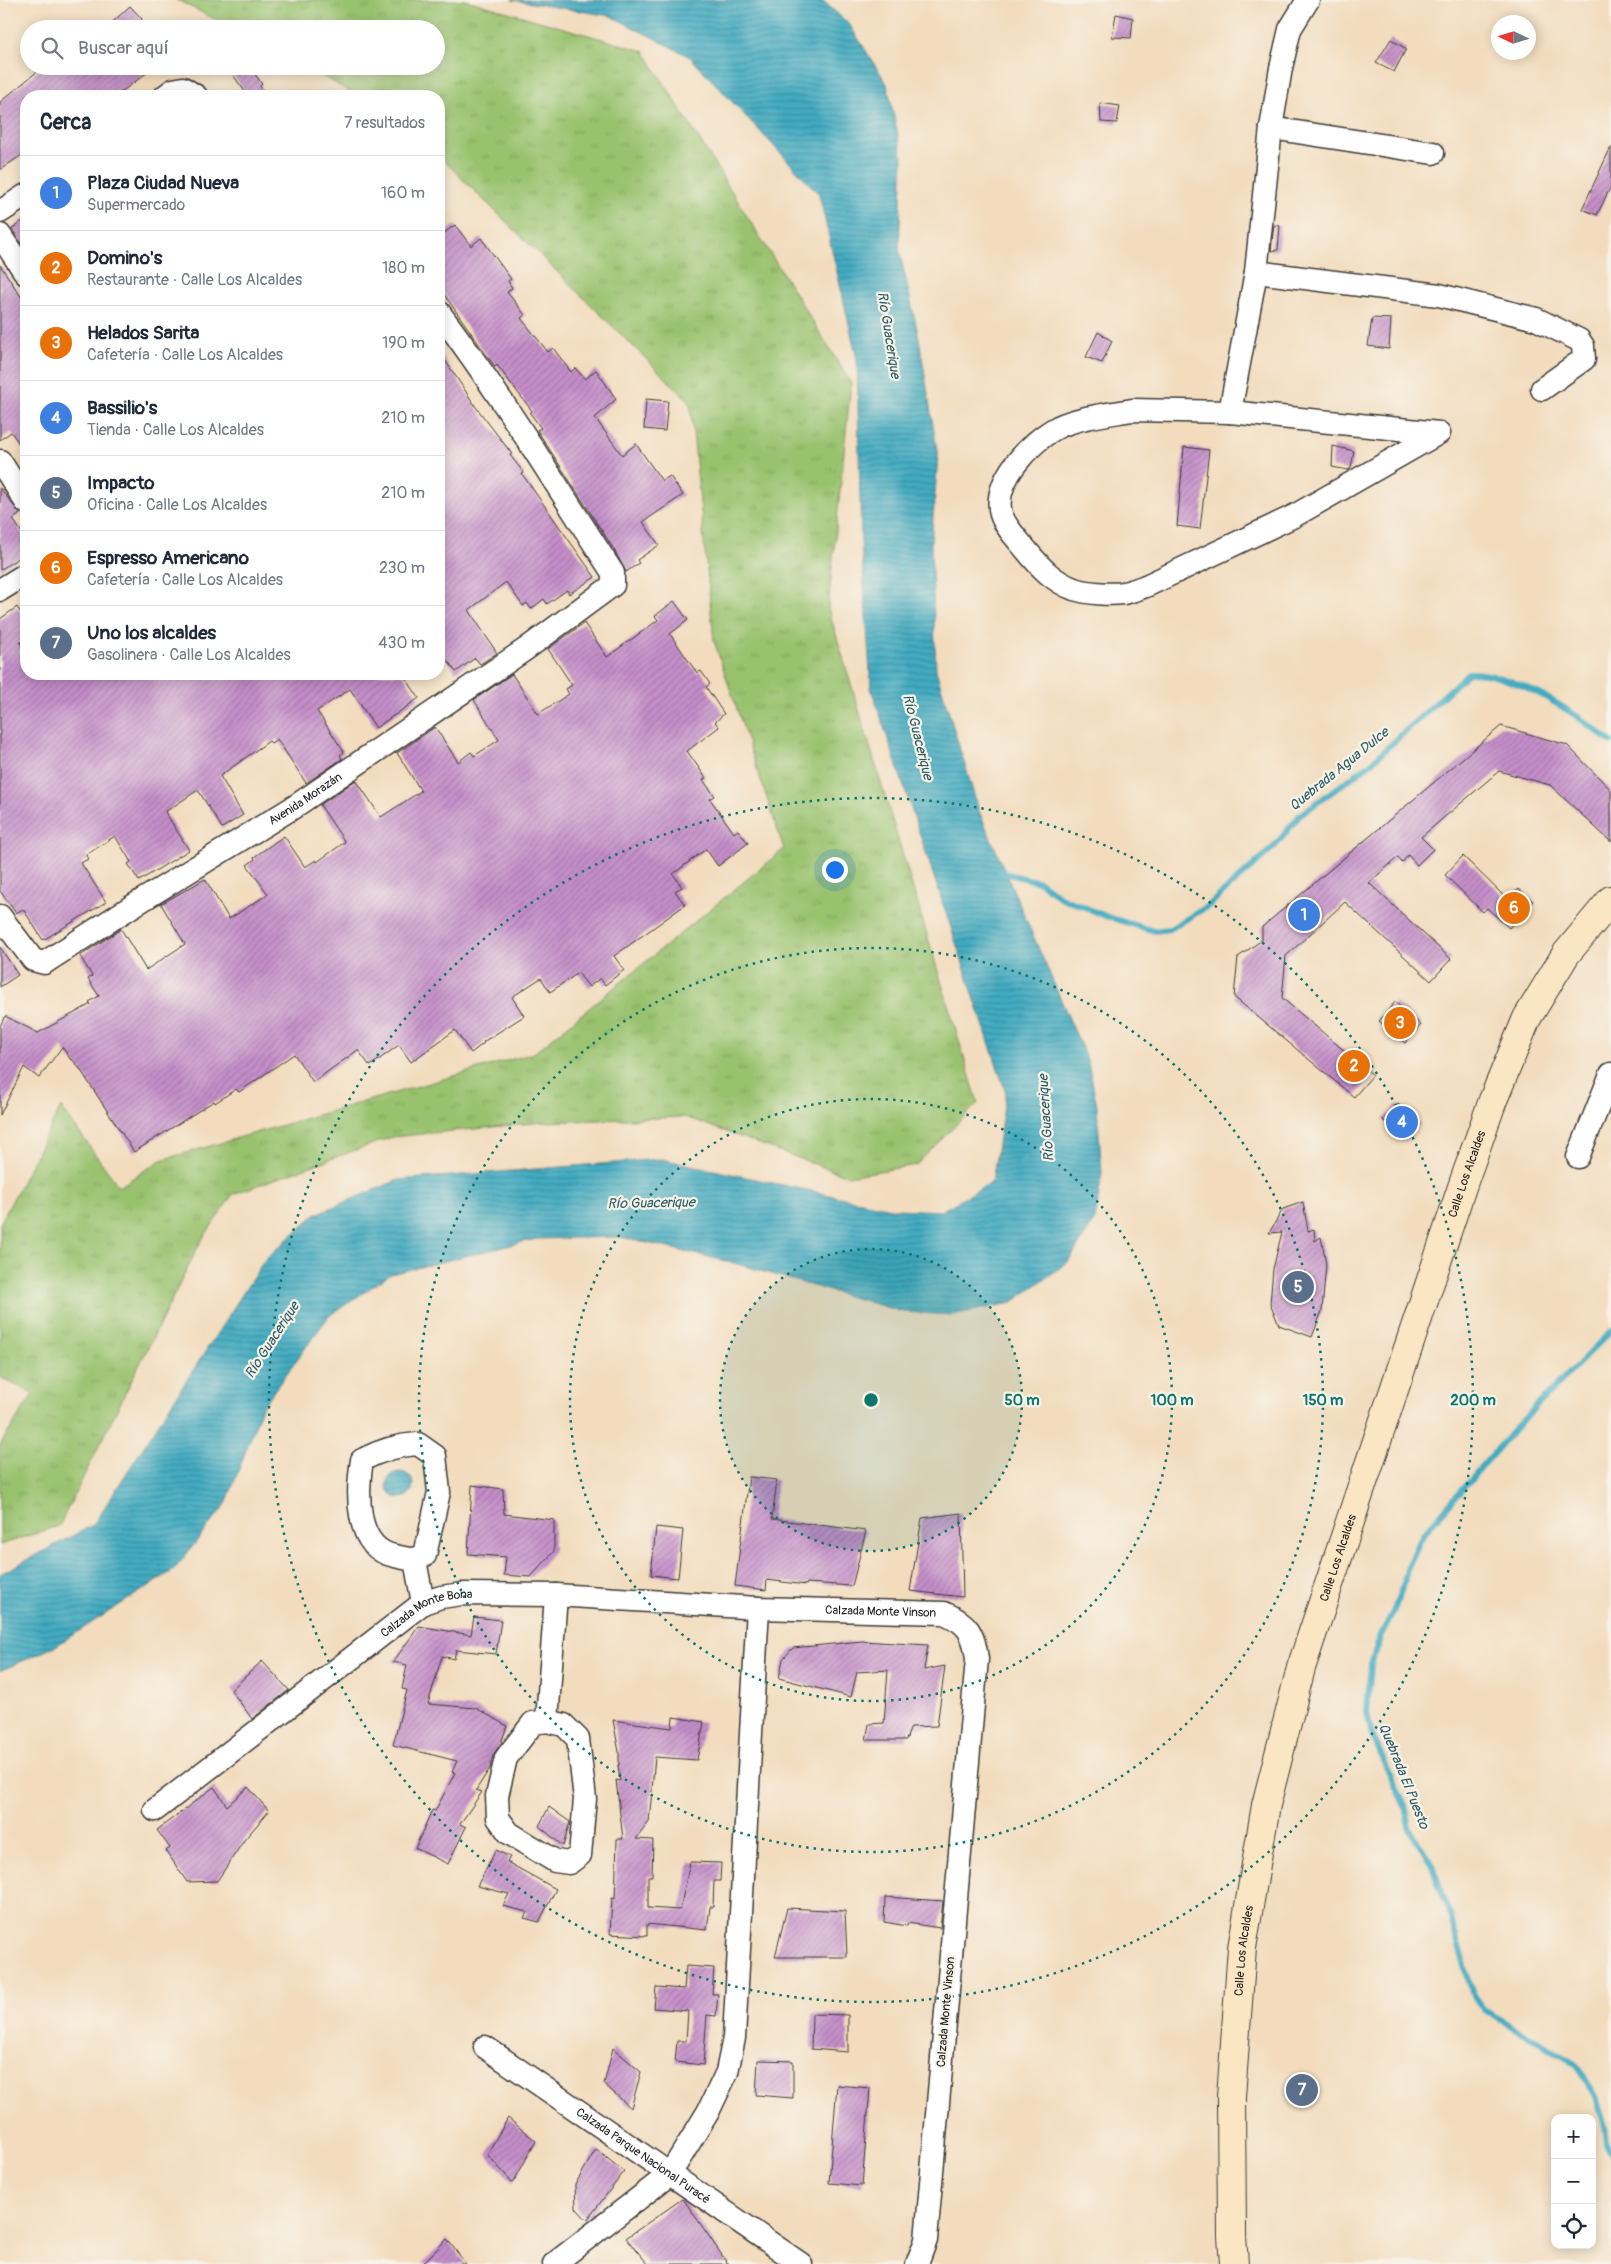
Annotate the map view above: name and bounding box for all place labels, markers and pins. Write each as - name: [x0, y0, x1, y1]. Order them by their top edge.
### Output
- pin: 6: [1498, 889, 1530, 927]
- pin: 1: [1288, 896, 1320, 934]
- pin: 3: [1384, 1004, 1416, 1042]
- pin: 2: [1338, 1047, 1370, 1085]
- pin: 4: [1386, 1103, 1418, 1141]
- pin: 5: [1282, 1268, 1314, 1306]
- centre of rings: [862, 1391, 880, 1409]
- pin: 7: [1286, 2071, 1318, 2109]

